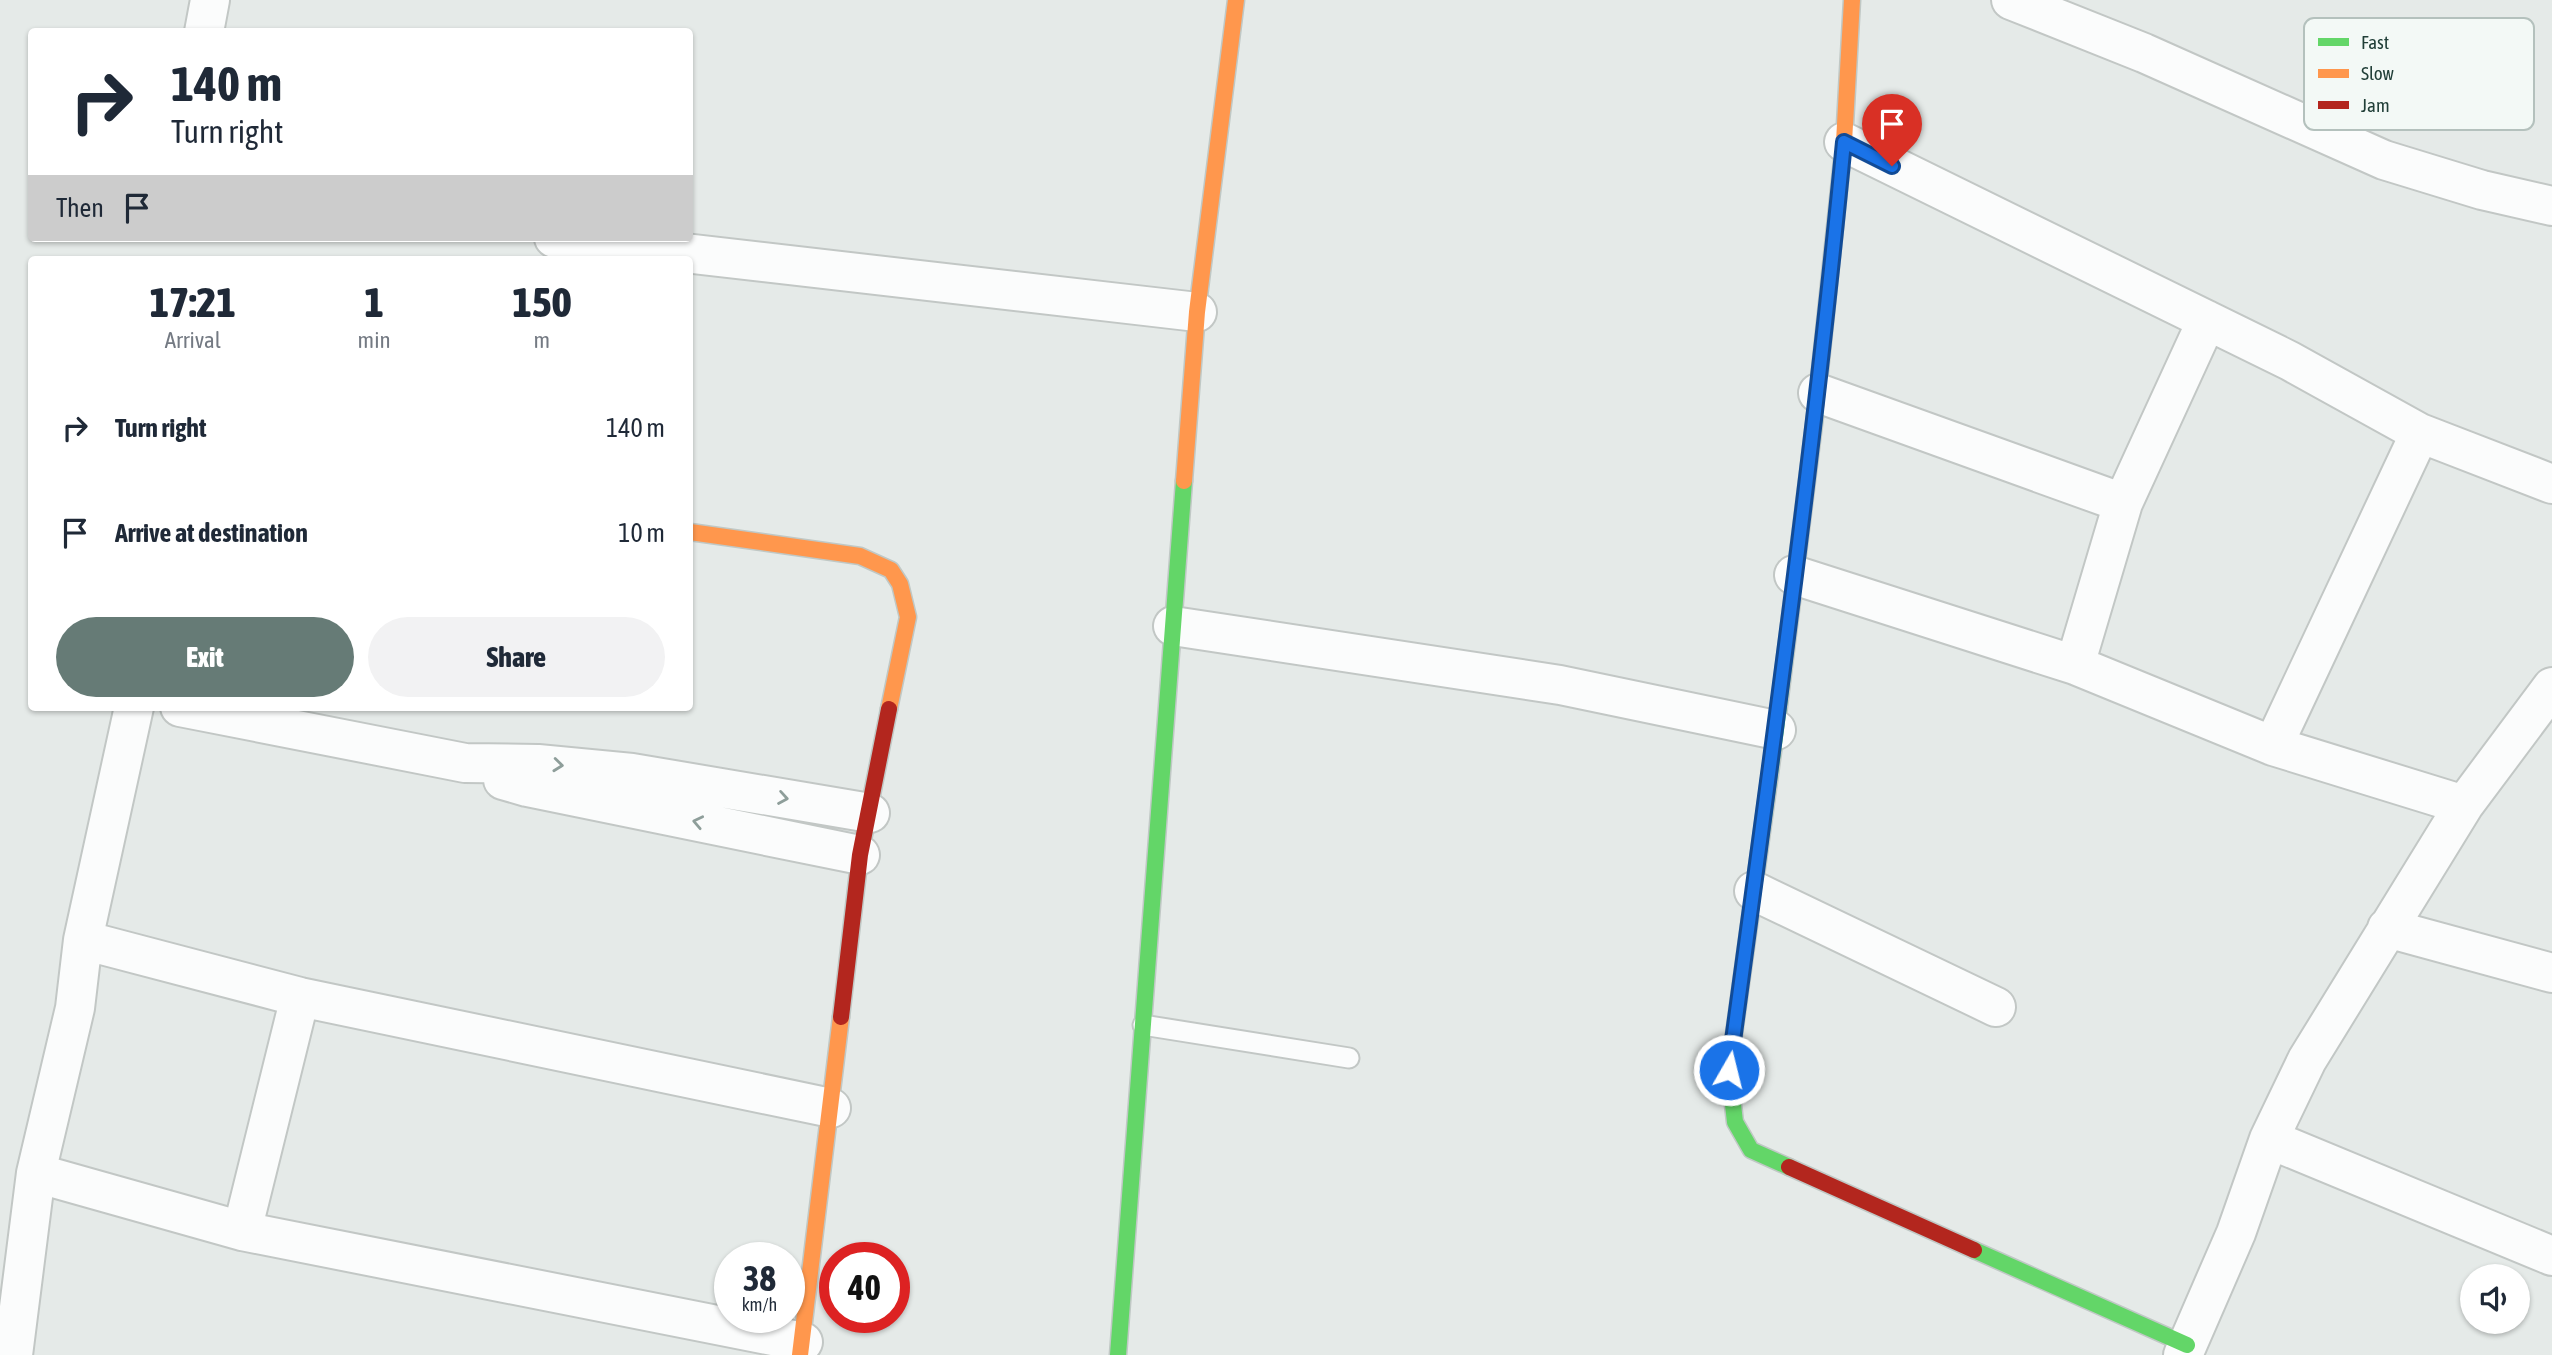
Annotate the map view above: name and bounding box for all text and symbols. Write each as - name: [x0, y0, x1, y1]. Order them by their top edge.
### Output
- legend: [2304, 18, 2534, 130]
- text: Fast: [2361, 31, 2389, 53]
- text: 140 m: [171, 55, 282, 111]
- icon: right: [56, 56, 147, 147]
- text: Slow: [2361, 62, 2395, 84]
- pin: [1862, 94, 1922, 166]
- text: Jam: [2361, 94, 2390, 116]
- icon: arrive: [1873, 105, 1911, 143]
- text: Turn right: [171, 113, 284, 150]
- icon: arrive: [118, 189, 156, 227]
- text: Then: [56, 193, 104, 223]
- text: 17:21: [150, 278, 236, 326]
- text: 1: [364, 278, 384, 326]
- text: 150: [512, 278, 571, 326]
- text: Arrival: [165, 327, 221, 353]
- text: min: [358, 327, 391, 353]
- text: m: [534, 327, 550, 353]
- icon: right: [56, 409, 94, 447]
- text: Turn right: [115, 413, 206, 443]
- text: 140 m: [606, 413, 665, 443]
- icon: arrive: [56, 514, 94, 552]
- text: Arrive at destination: [115, 518, 308, 548]
- text: 10 m: [618, 518, 665, 548]
- button: Exit: [56, 617, 354, 697]
- button: Share: [368, 617, 665, 697]
- one-way arrow: [552, 758, 563, 773]
- one-way arrow: [777, 790, 789, 805]
- one-way arrow: [692, 815, 704, 830]
- position arrow: [1692, 1033, 1766, 1107]
- speed limit sign: 40: [819, 1242, 910, 1333]
- text: 38: [743, 1258, 776, 1298]
- map controls: [2460, 1264, 2530, 1334]
- button: sound: [2460, 1264, 2530, 1334]
- text: km/h: [742, 1294, 777, 1315]

